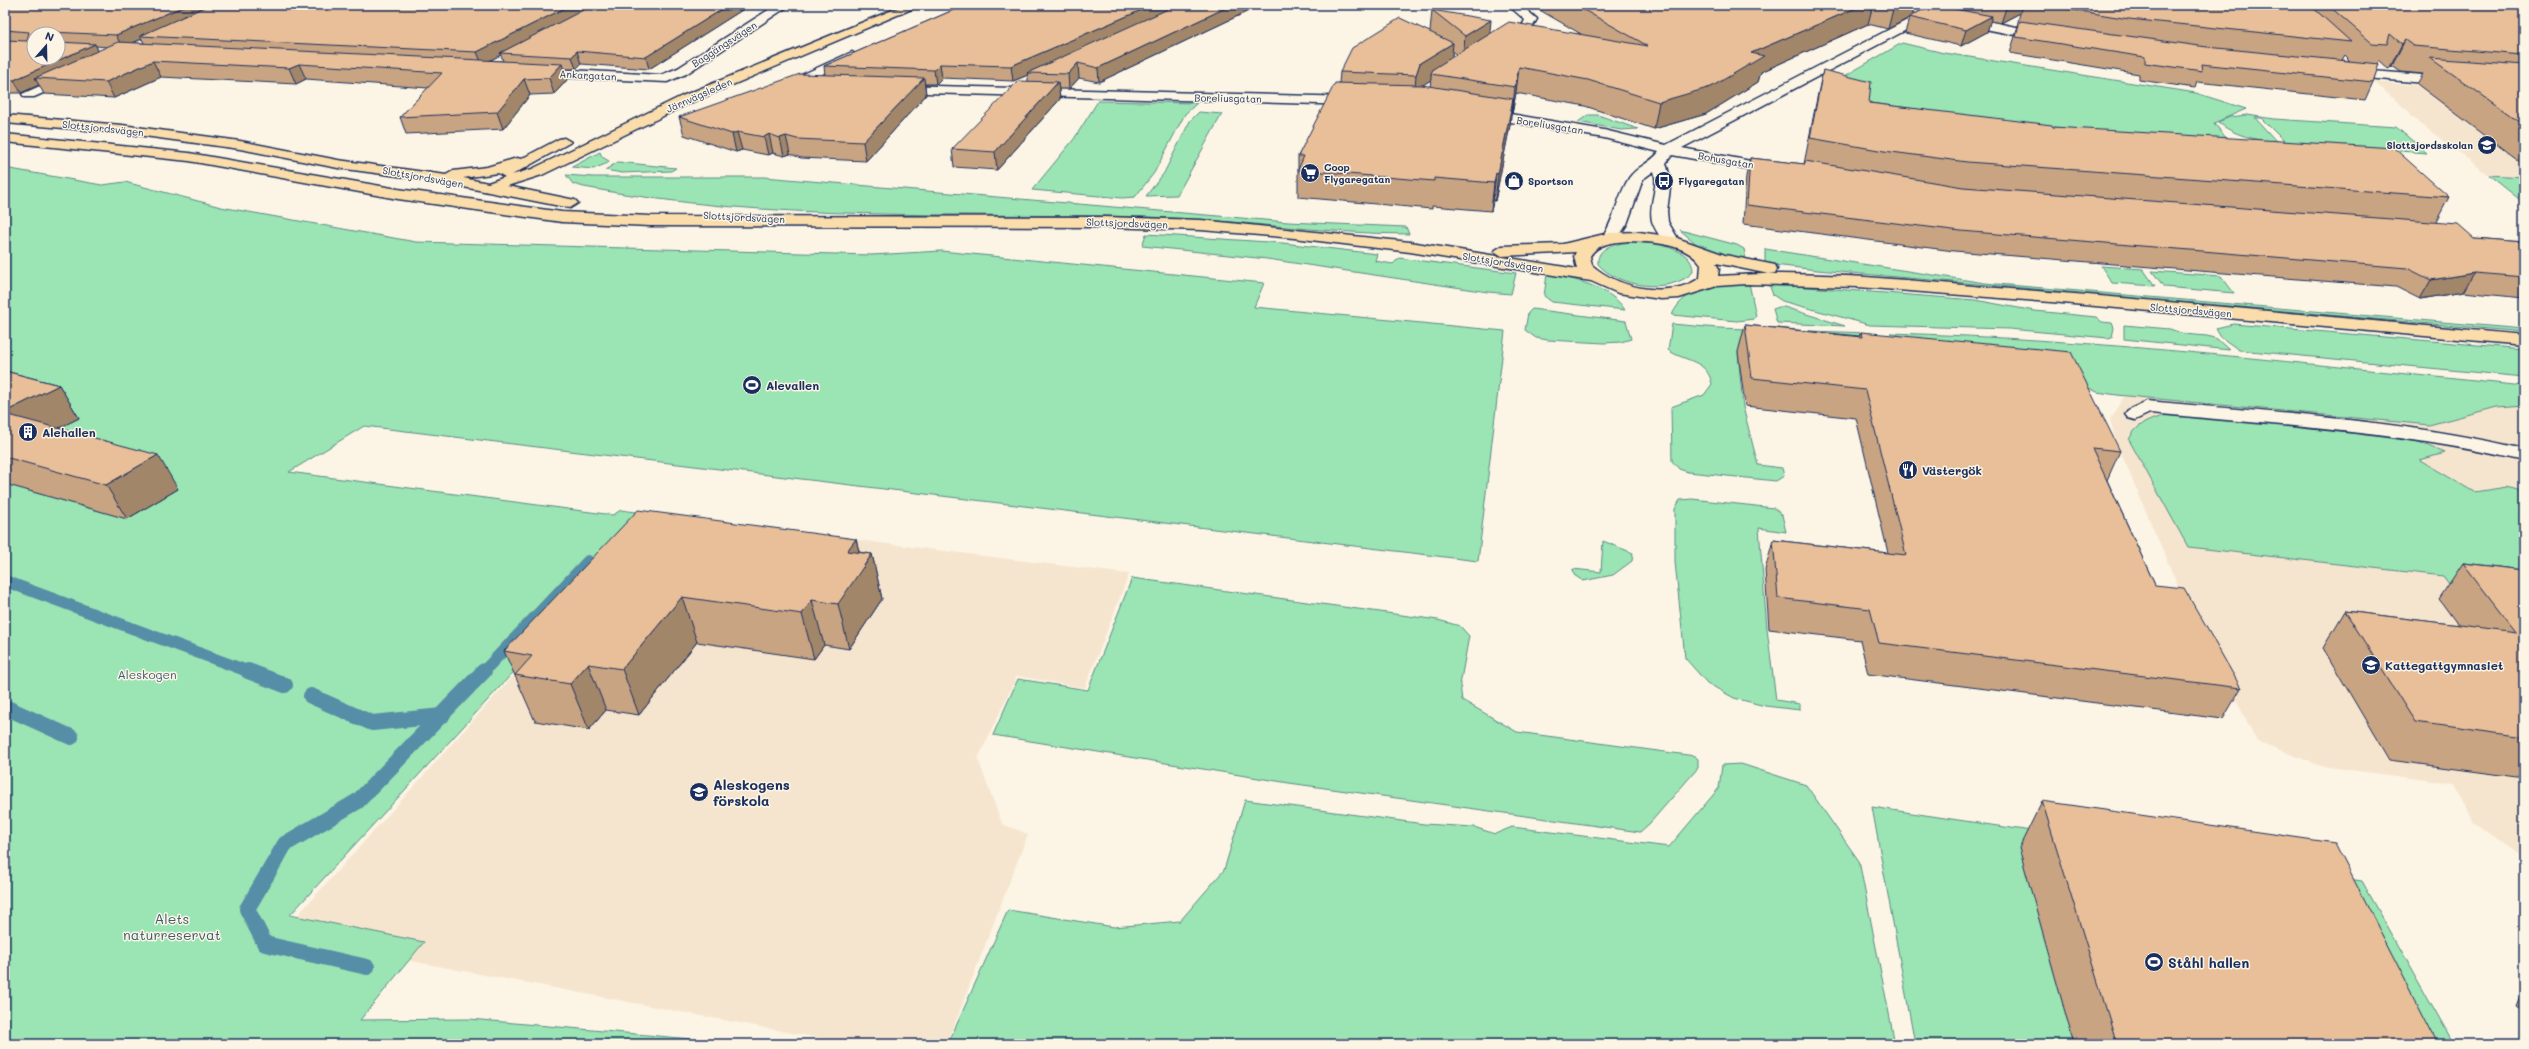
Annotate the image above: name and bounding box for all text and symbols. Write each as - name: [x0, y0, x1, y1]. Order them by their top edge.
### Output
- street label: Baggängsvägen: [689, 18, 759, 70]
- north arrow: [26, 26, 66, 66]
- text: N: [43, 28, 56, 45]
- street label: Ankargatan: [559, 67, 617, 83]
- street label: Järnvägsleden: [664, 74, 734, 116]
- street label: Boreliusgatan: [1194, 90, 1262, 106]
- street label: Boreliusgatan: [1516, 113, 1584, 137]
- street label: Slottsjordsvägen: [62, 117, 144, 139]
- school or university icon: Slottsjordsskolan: [2476, 134, 2498, 156]
- place label: Slottsjordsskolan: [2387, 138, 2473, 152]
- street label: Bohusgatan: [1697, 148, 1755, 172]
- place label: Coop Flygaregatan: [1324, 160, 1390, 186]
- supermarket icon: Coop Flygaregatan: [1299, 162, 1321, 184]
- street label: Slottsjordsvägen: [381, 163, 465, 191]
- shop icon: Sportson: [1503, 170, 1525, 192]
- bus stop icon: Flygaregatan: [1653, 170, 1675, 192]
- place label: Sportson: [1528, 174, 1573, 188]
- place label: Flygaregatan: [1678, 174, 1744, 188]
- street label: Slottsjordsvägen: [703, 208, 785, 226]
- street label: Slottsjordsvägen: [1086, 215, 1168, 231]
- street label: Slottsjordsvägen: [1461, 249, 1545, 275]
- street label: Slottsjordsvägen: [2150, 299, 2232, 321]
- sports icon: Alevallen: [741, 374, 763, 396]
- place label: Alevallen: [766, 377, 819, 393]
- building icon: Alehallen: [17, 421, 39, 443]
- place label: Alehallen: [42, 424, 96, 440]
- restaurant icon: Västergök: [1897, 459, 1919, 481]
- place label: Västergök: [1922, 462, 1982, 478]
- school or university icon: Kattegattgymnasiet: [2360, 654, 2382, 676]
- place label: Kattegattgymnasiet: [2385, 657, 2503, 673]
- park label: Aleskogen: [117, 666, 177, 682]
- place label: Aleskogens förskola: [713, 775, 790, 810]
- school or university icon: Aleskogens förskola: [688, 781, 710, 803]
- park label: Alets naturreservat: [123, 909, 221, 944]
- sports icon: Ståhl hallen: [2143, 951, 2165, 973]
- place label: Ståhl hallen: [2168, 953, 2249, 972]

